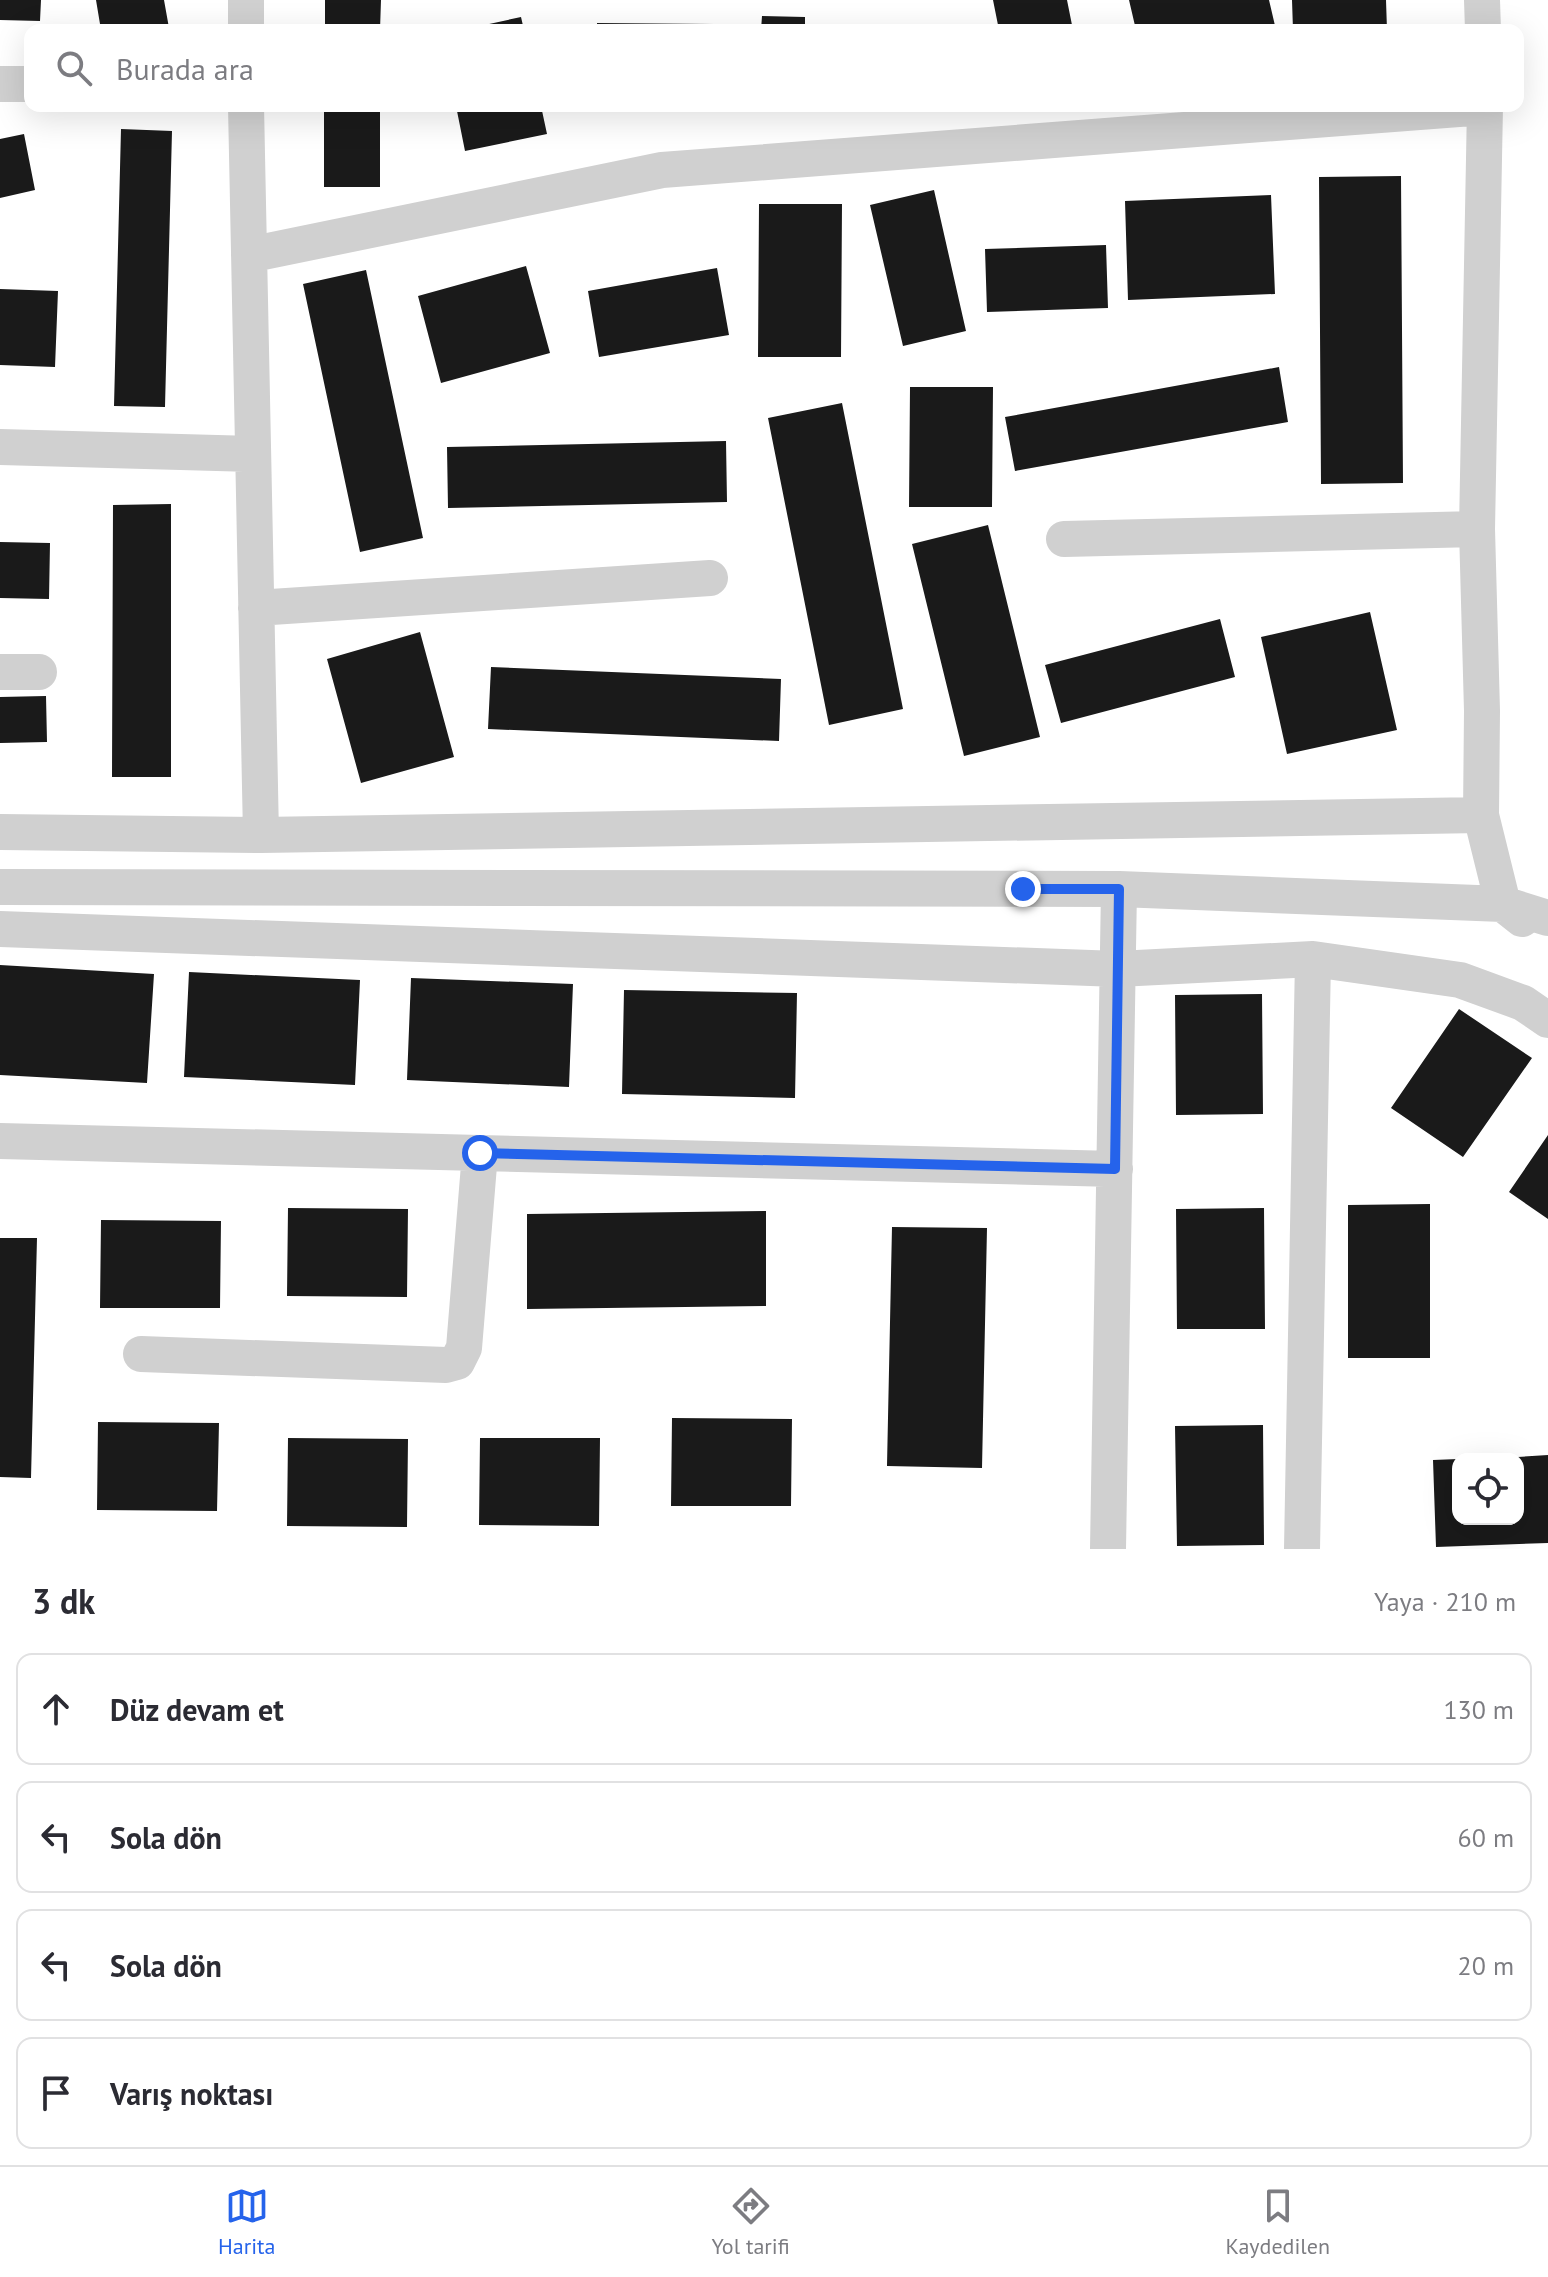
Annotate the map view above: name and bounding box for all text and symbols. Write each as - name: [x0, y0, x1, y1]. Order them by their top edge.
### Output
- search box: [24, 24, 1524, 112]
- icon: search: [52, 46, 96, 90]
- text: Burada ara: [116, 49, 254, 88]
- route end: [1005, 871, 1041, 907]
- route start: [462, 1135, 498, 1171]
- map controls: [1452, 1453, 1524, 1525]
- button: locate: [1452, 1453, 1524, 1525]
- text: 3 dk: [32, 1579, 95, 1623]
- text: Yaya · 210 m: [1374, 1585, 1516, 1618]
- icon: ahead: [34, 1687, 78, 1731]
- text: Düz devam et: [110, 1690, 284, 1729]
- text: 130 m: [1443, 1693, 1514, 1726]
- icon: left: [34, 1815, 78, 1859]
- text: Sola dön: [110, 1818, 222, 1857]
- text: 60 m: [1458, 1821, 1514, 1854]
- icon: left: [34, 1943, 78, 1987]
- text: Sola dön: [110, 1946, 222, 1985]
- text: 20 m: [1458, 1949, 1514, 1982]
- icon: arrive: [34, 2071, 78, 2115]
- text: Varış noktası: [110, 2074, 273, 2113]
- tab: Harita: [218, 2184, 275, 2260]
- tab: Yol tarifi: [711, 2184, 790, 2260]
- tab: Kaydedilen: [1226, 2184, 1330, 2260]

